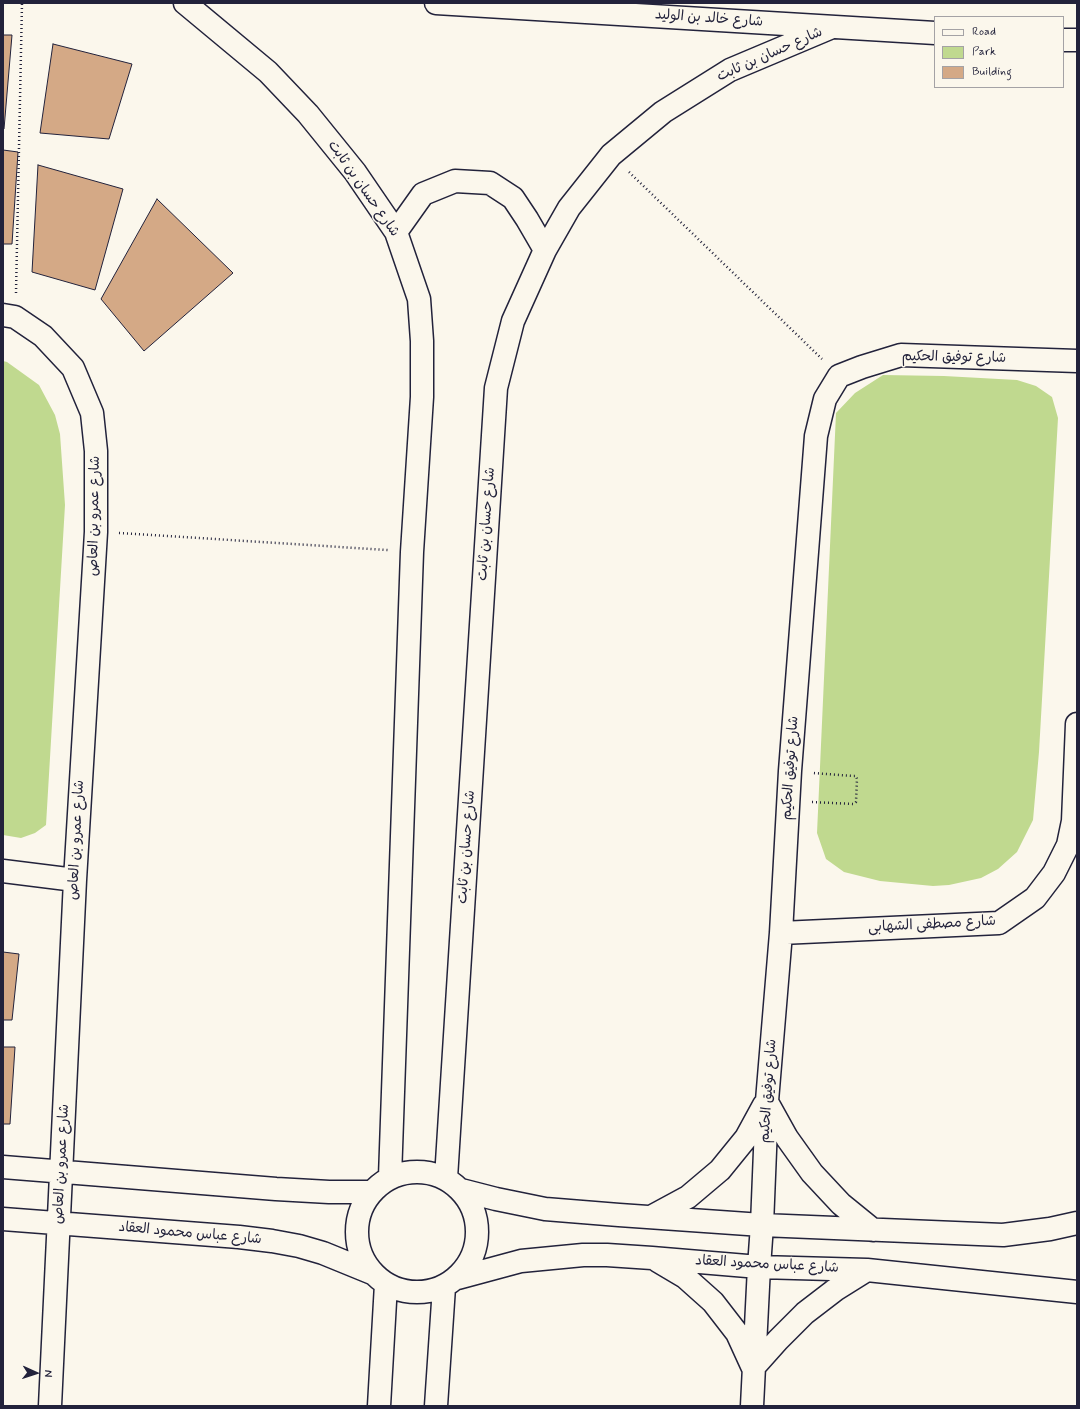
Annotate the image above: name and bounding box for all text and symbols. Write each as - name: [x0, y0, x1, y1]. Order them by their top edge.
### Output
- street label: شارع خالد بن الوليد: [654, 7, 764, 31]
- legend: [934, 16, 1064, 88]
- street label: شارع حسان بن ثابت: [715, 24, 825, 86]
- text: Road: [972, 24, 996, 40]
- text: Park: [972, 44, 996, 60]
- text: Building: [972, 64, 1012, 80]
- street label: شارع حسان بن ثابت: [324, 138, 402, 240]
- street label: شارع توفيق الحكيم: [902, 349, 1006, 367]
- street label: شارع عمرو بن العاص: [86, 456, 104, 576]
- street label: شارع حسان بن ثابت: [475, 467, 499, 581]
- street label: شارع توفيق الحكيم: [779, 715, 803, 821]
- street label: شارع عمرو بن العاص: [65, 779, 89, 901]
- street label: شارع حسان بن ثابت: [455, 790, 479, 904]
- street label: شارع مصطفى الشهابى: [868, 913, 996, 937]
- street label: شارع توفيق الحكيم: [757, 1038, 781, 1144]
- street label: شارع عمرو بن العاص: [50, 1103, 74, 1225]
- street label: شارع عباس محمود العقاد: [118, 1219, 262, 1249]
- street label: شارع عباس محمود العقاد: [695, 1253, 839, 1277]
- north arrow: [16, 1353, 56, 1393]
- text: N: [41, 1370, 55, 1378]

